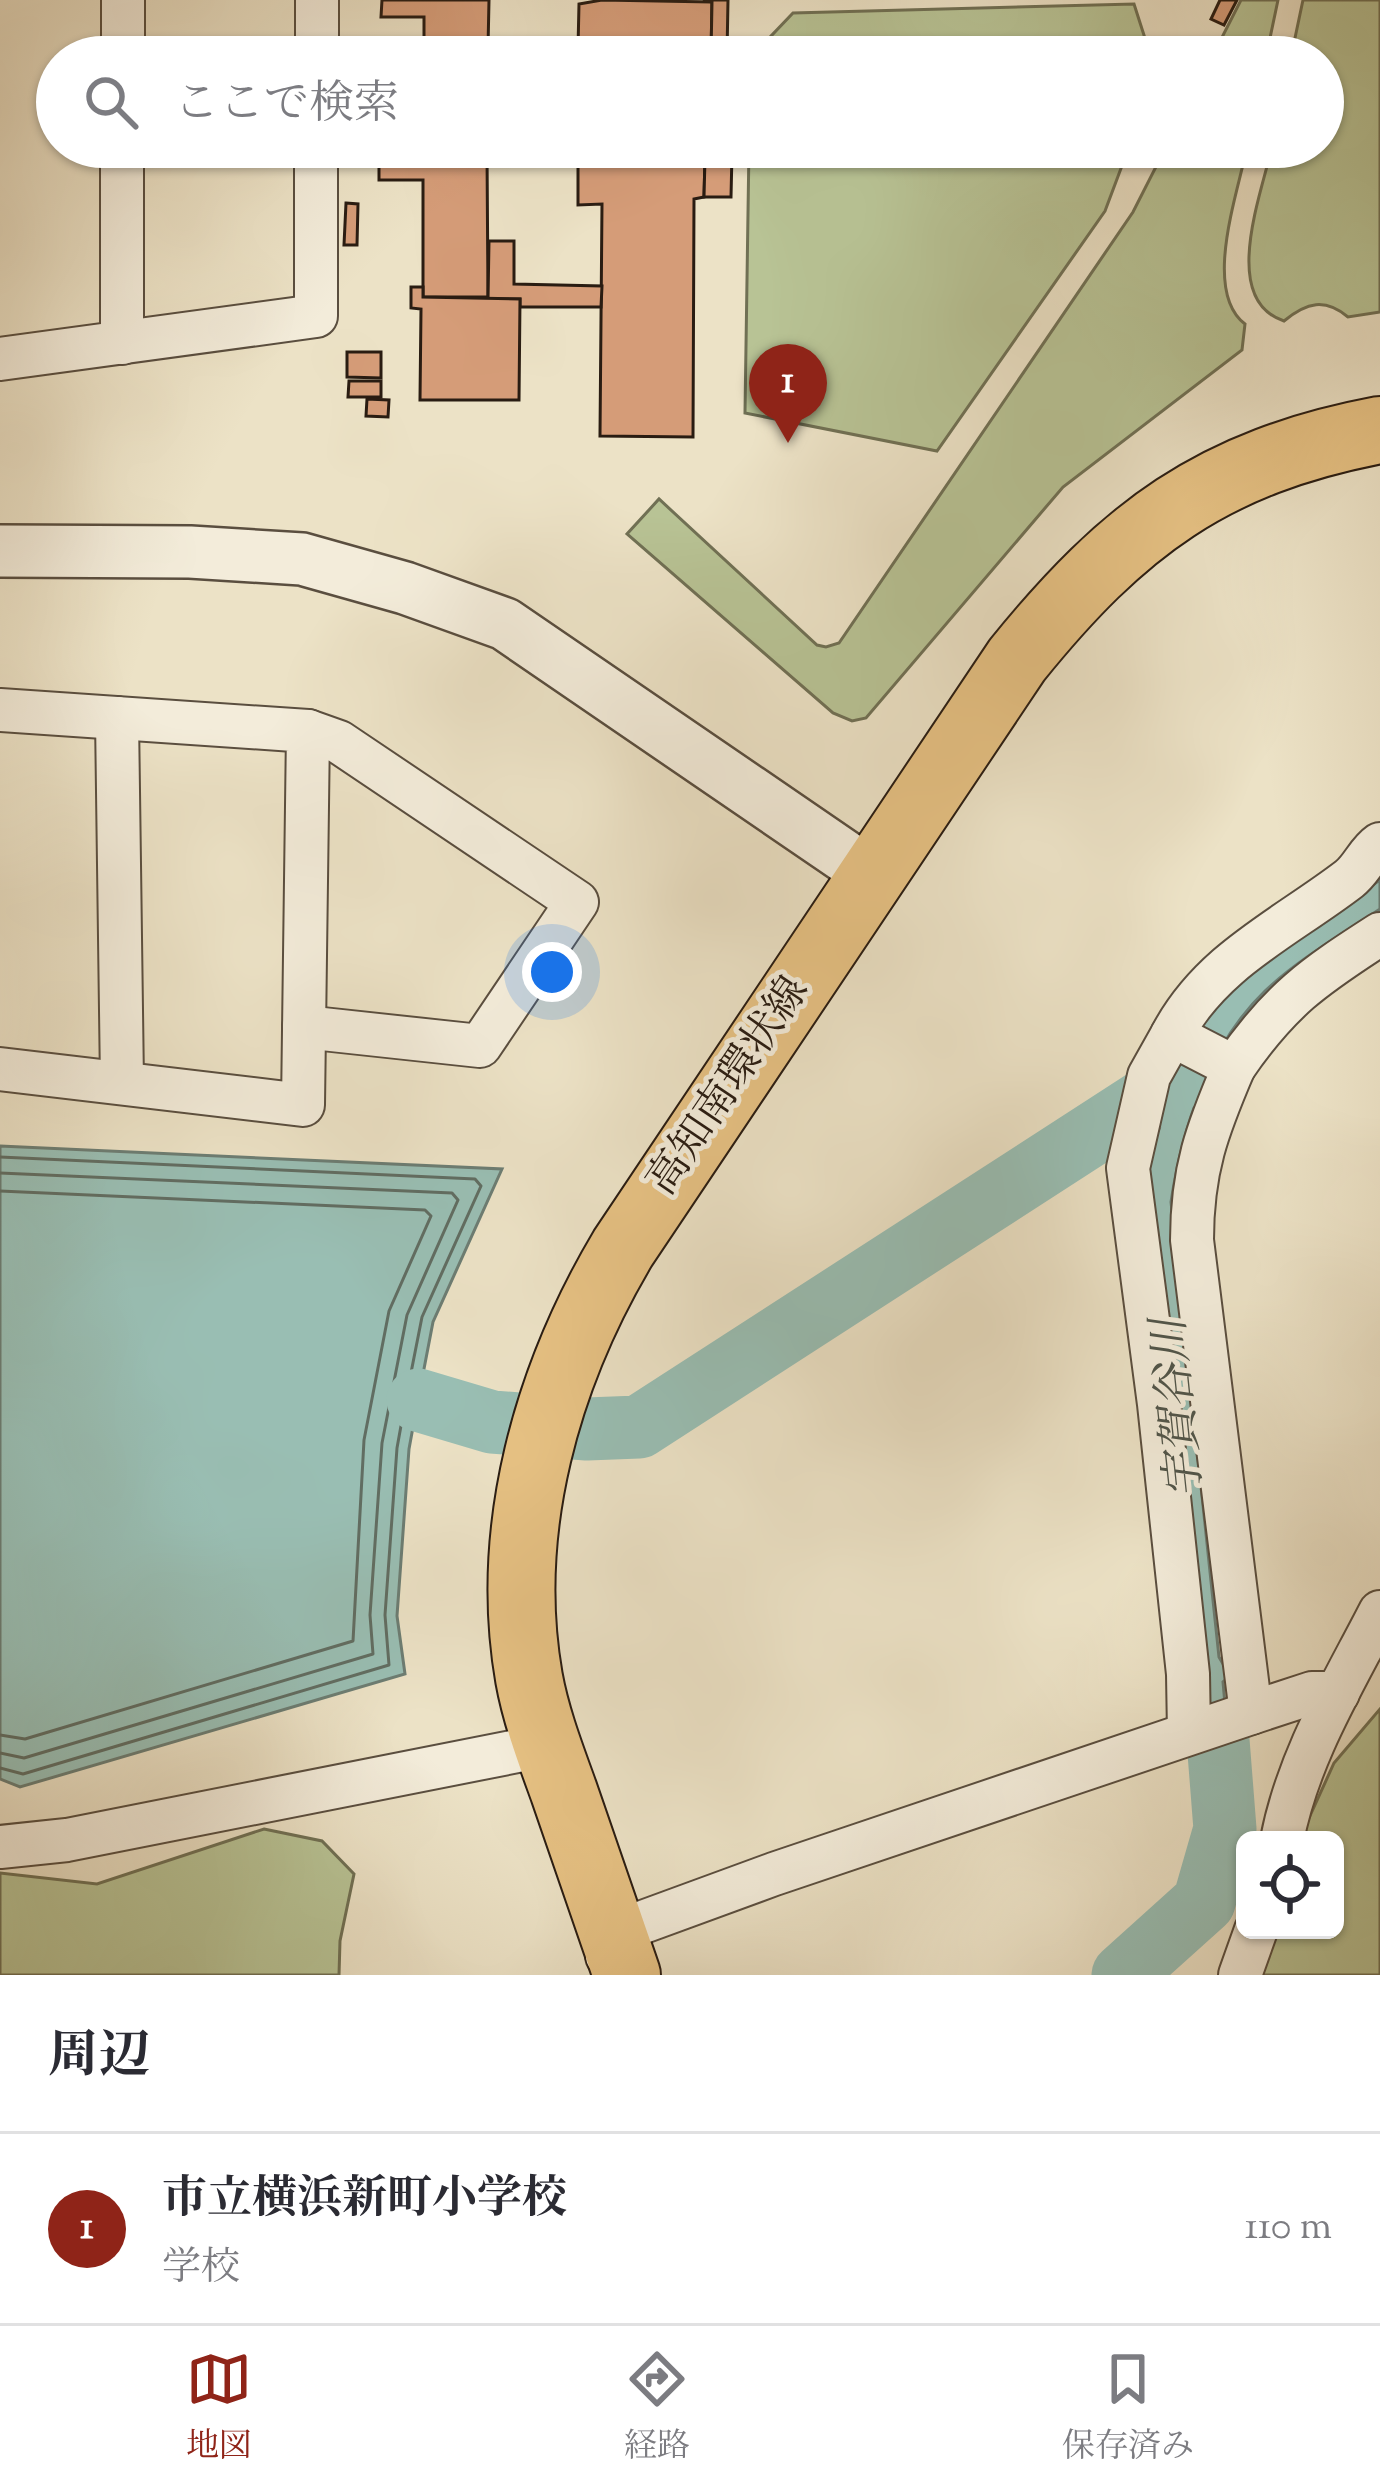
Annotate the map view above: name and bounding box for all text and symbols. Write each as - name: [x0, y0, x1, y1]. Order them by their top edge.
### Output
- search box: [36, 36, 1344, 168]
- icon: search: [78, 69, 144, 135]
- text: ここで検索: [174, 74, 399, 139]
- pin: 1: [749, 344, 827, 443]
- your location: [522, 942, 582, 1002]
- street label: 高知南環状線: [635, 966, 825, 1208]
- water label: 宇賀谷川: [1139, 1310, 1223, 1501]
- map controls: [1236, 1831, 1344, 1939]
- button: locate: [1236, 1831, 1344, 1939]
- text: 周辺: [48, 2022, 150, 2095]
- text: 市立横浜新町小学校: [162, 2169, 567, 2234]
- text: 1: [80, 2201, 94, 2257]
- text: 110 m: [1245, 2201, 1332, 2257]
- text: 学校: [162, 2242, 240, 2298]
- tab: 地図: [186, 2346, 252, 2472]
- tab: 経路: [624, 2346, 690, 2472]
- tab: 保存済み: [1062, 2346, 1194, 2472]

